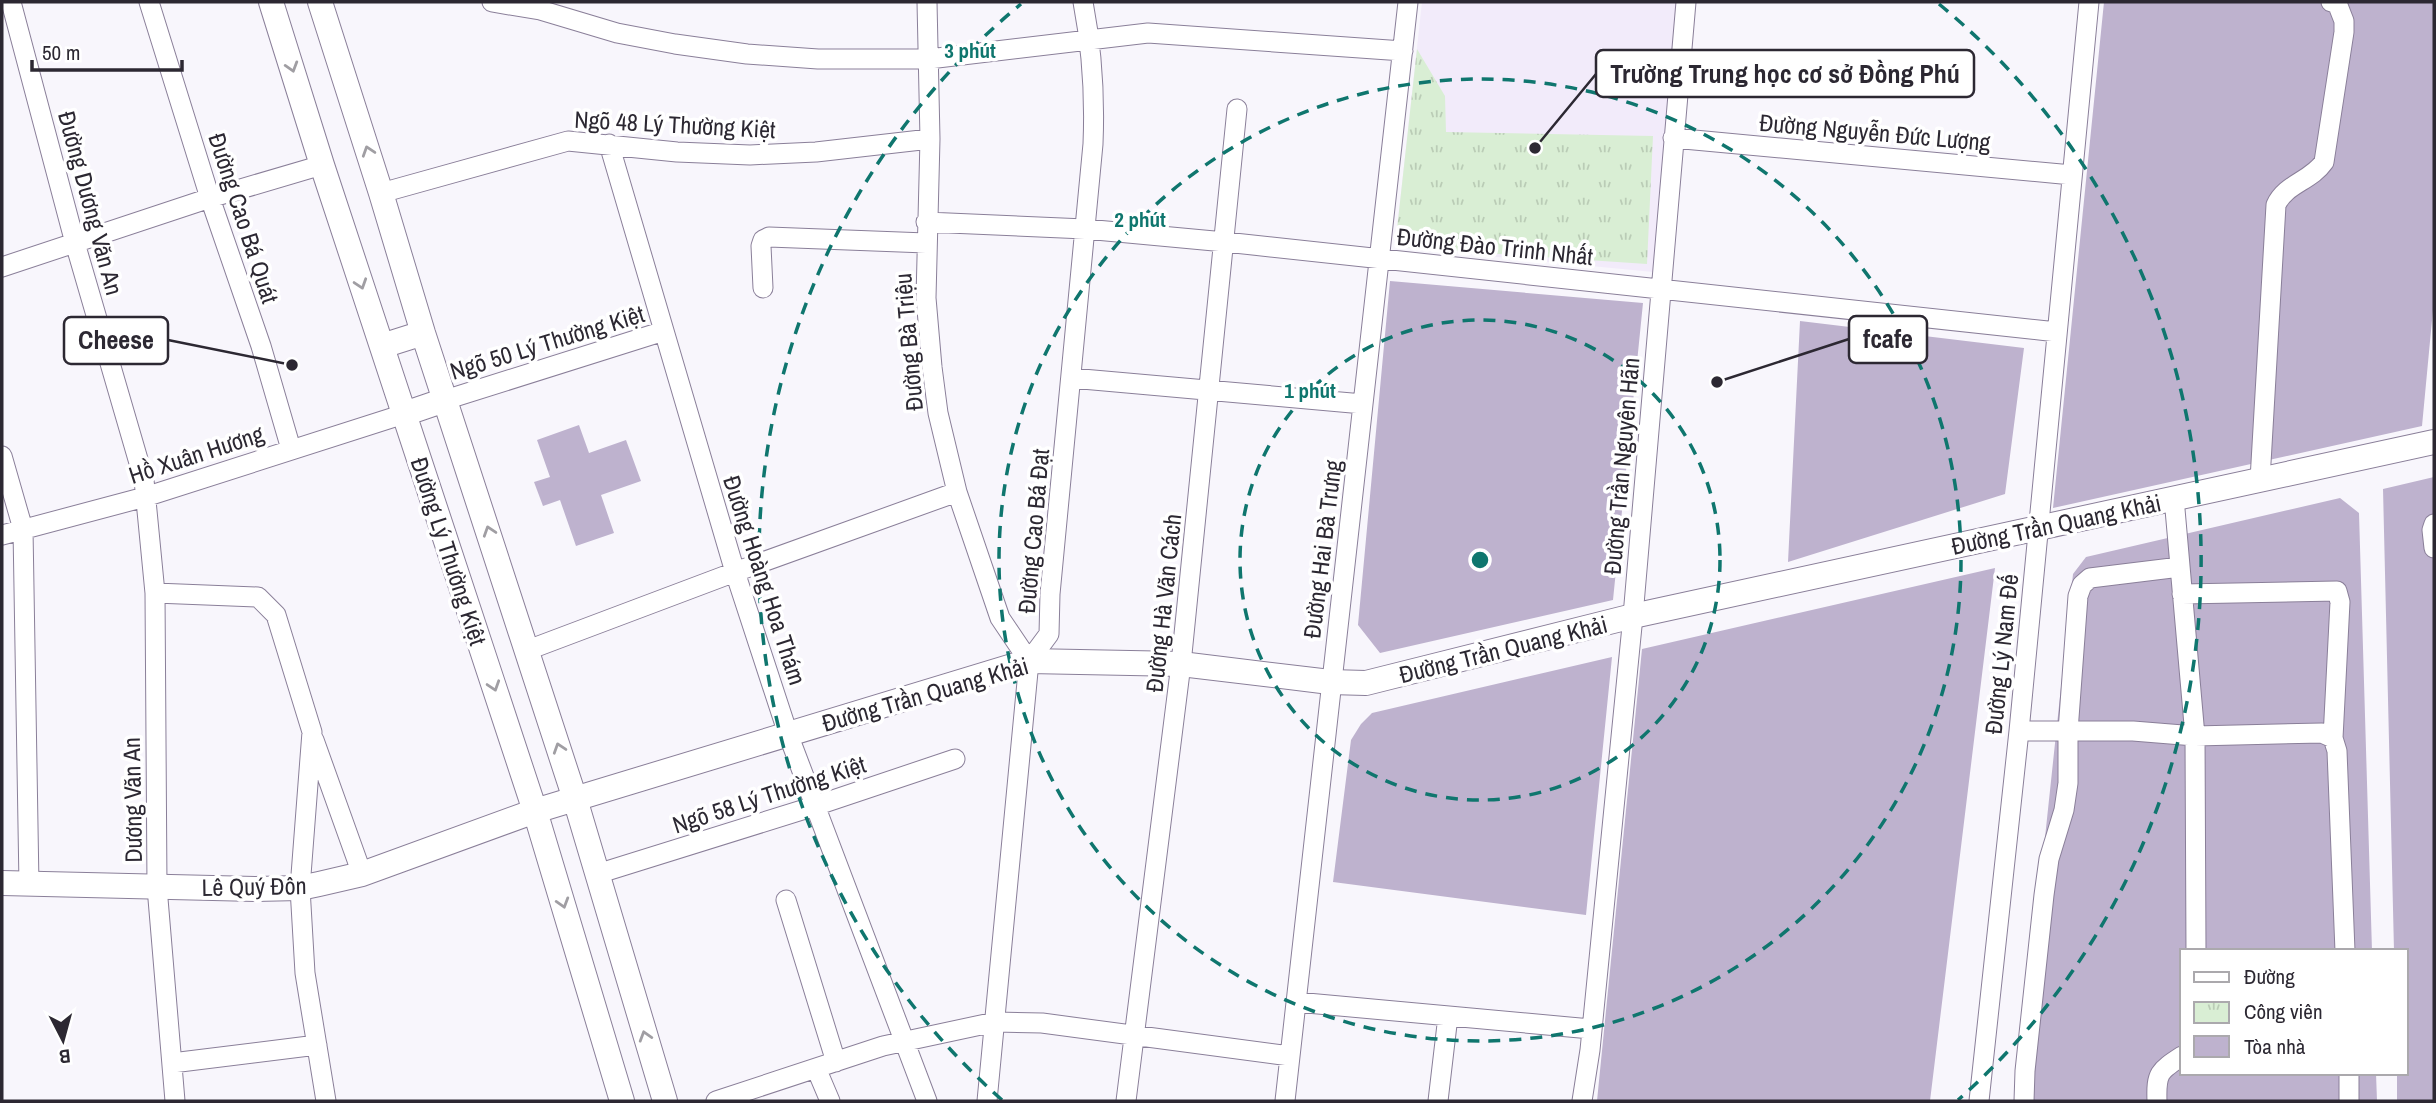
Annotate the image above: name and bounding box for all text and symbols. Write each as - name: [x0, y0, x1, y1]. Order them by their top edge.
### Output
- scale bar: [32, 28, 182, 72]
- text: 3 phút: [944, 36, 996, 65]
- text: 50 m: [42, 38, 80, 67]
- callout: Trường Trung học cơ sở Đồng Phú: [1596, 50, 1974, 97]
- text: Trường Trung học cơ sở Đồng Phú: [1610, 56, 1960, 91]
- one-way arrow: [283, 61, 298, 73]
- street label: Ngõ 48 Lý Thường Kiệt: [574, 103, 777, 145]
- street label: Đường Nguyễn Đức Lượng: [1758, 106, 1992, 158]
- street label: Đường Dương Văn An: [51, 108, 131, 298]
- street label: Đường Cao Bá Quát: [201, 129, 287, 308]
- one-way arrow: [362, 145, 376, 158]
- text: 2 phút: [1114, 205, 1166, 234]
- street label: Đường Đào Trinh Nhất: [1395, 220, 1595, 272]
- street label: Đường Bà Triệu: [886, 272, 930, 412]
- one-way arrow: [353, 277, 367, 289]
- street label: Ngõ 50 Lý Thường Kiệt: [446, 297, 648, 387]
- callout: fcafe: [1849, 316, 1927, 363]
- callout: Cheese: [64, 317, 168, 364]
- text: fcafe: [1863, 321, 1913, 356]
- text: Cheese: [78, 322, 154, 357]
- street label: Đường Trần Nguyên Hãn: [1596, 356, 1646, 576]
- text: 1 phút: [1284, 376, 1336, 405]
- street label: Hồ Xuân Hương: [124, 417, 268, 491]
- street label: Đường Cao Bá Đạt: [1010, 447, 1056, 615]
- street label: Đường Lý Thường Kiệt: [404, 453, 495, 650]
- street label: Đường Hai Bà Trưng: [1295, 458, 1349, 640]
- street label: Đường Hoàng Hoa Thám: [716, 471, 814, 689]
- street label: Đường Trần Quang Khải: [1948, 486, 2164, 562]
- street label: Đường Hà Văn Cách: [1138, 512, 1188, 694]
- one-way arrow: [482, 526, 497, 538]
- centre of rings: [1468, 548, 1492, 572]
- street label: Đường Lý Nam Đế: [1977, 572, 2025, 736]
- street label: Đường Trần Quang Khải: [1396, 608, 1610, 690]
- street label: Đường Trần Quang Khải: [818, 649, 1032, 739]
- one-way arrow: [486, 679, 500, 691]
- street label: Dương Văn An: [115, 737, 149, 863]
- one-way arrow: [553, 742, 567, 754]
- street label: Ngõ 58 Lý Thường Kiệt: [668, 748, 870, 840]
- street label: Lê Quý Đôn: [201, 869, 307, 903]
- one-way arrow: [554, 896, 569, 908]
- legend: [2180, 949, 2408, 1075]
- text: Đường: [2244, 962, 2295, 991]
- text: Công viên: [2244, 997, 2323, 1026]
- north arrow: [28, 1005, 98, 1075]
- one-way arrow: [639, 1030, 654, 1042]
- text: Tòa nhà: [2244, 1032, 2306, 1061]
- text: B: [58, 1043, 72, 1070]

